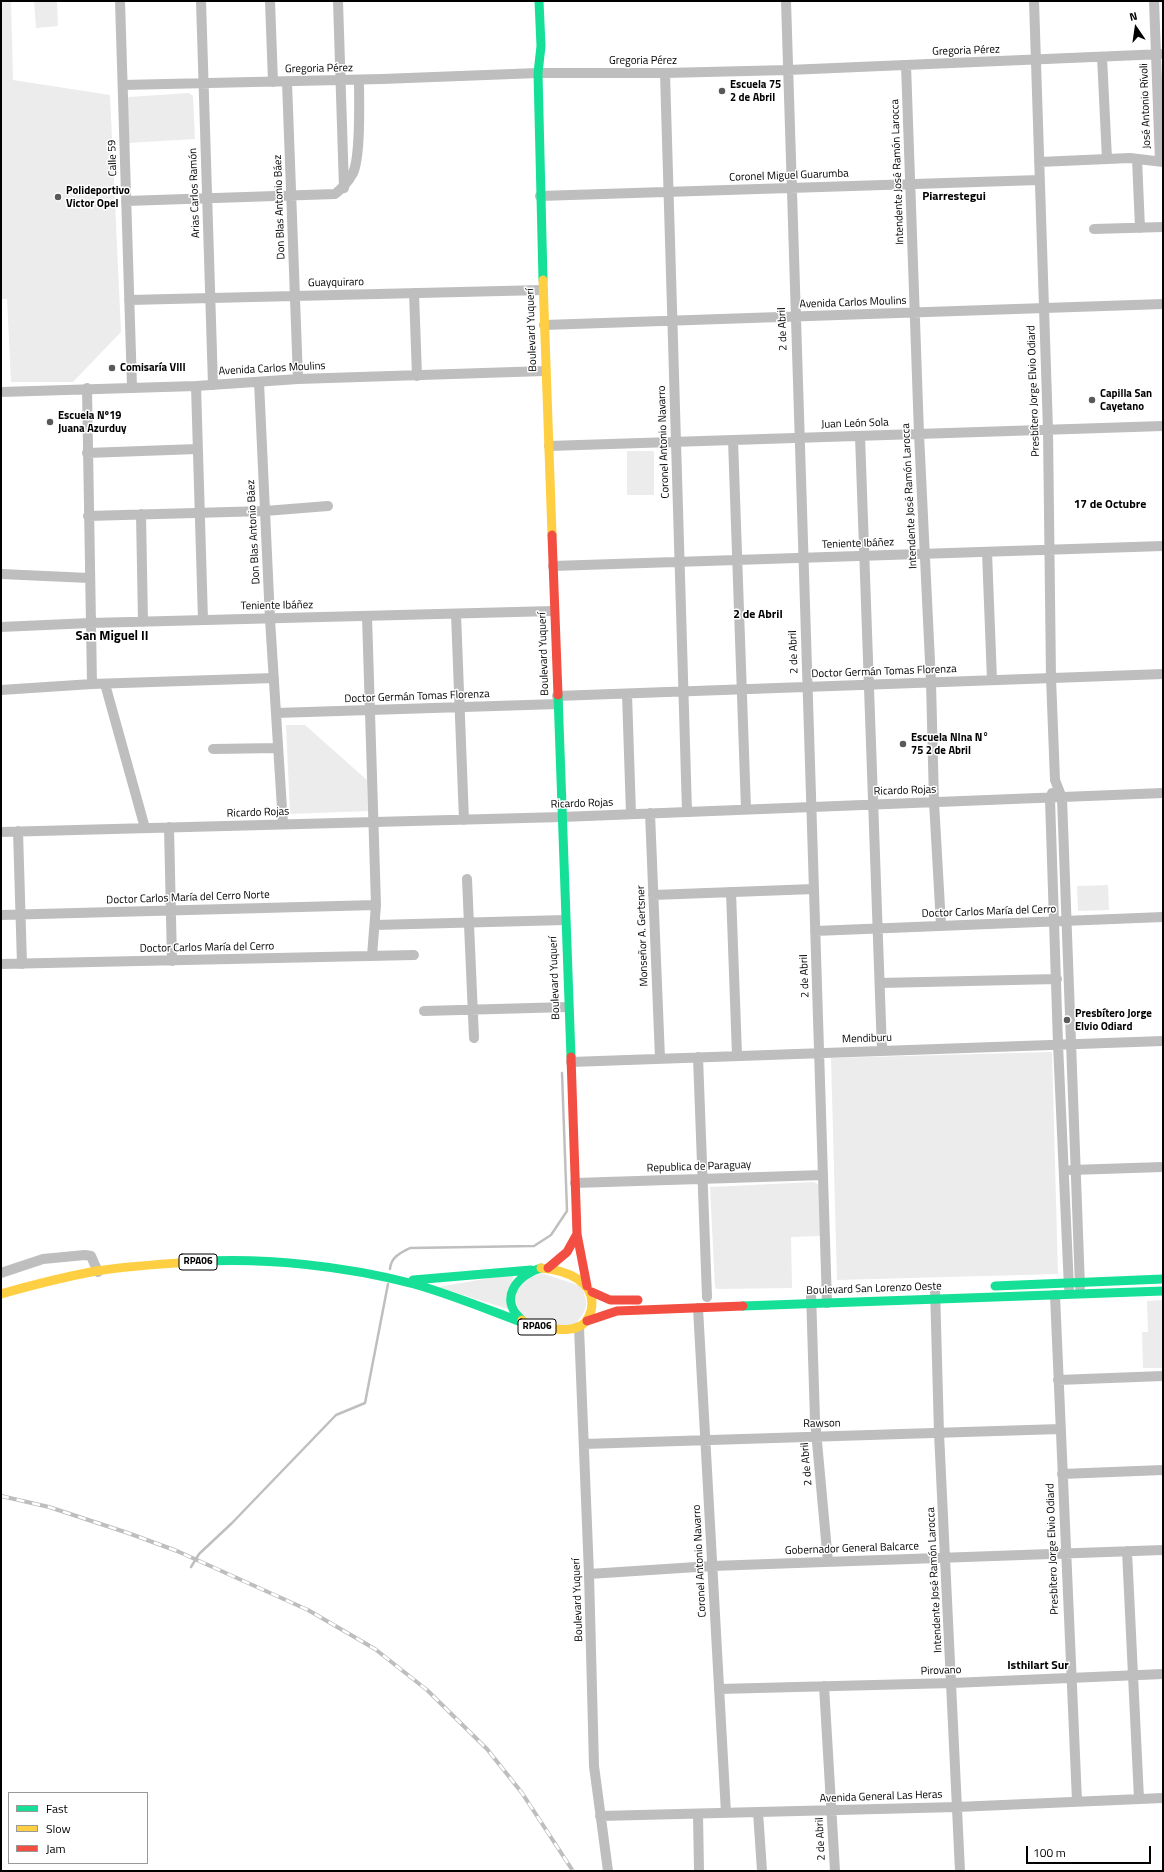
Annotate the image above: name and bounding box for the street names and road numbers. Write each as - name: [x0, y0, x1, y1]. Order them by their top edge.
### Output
- street label: Gregoria Pérez: [932, 43, 1000, 59]
- street label: Gregoria Pérez: [609, 54, 677, 68]
- street label: Gregoria Pérez: [285, 62, 353, 76]
- street label: José Antonio Rívoli: [1138, 63, 1154, 149]
- street label: Intendente José Ramón Larocca: [889, 99, 907, 245]
- street label: Calle 59: [106, 139, 120, 177]
- street label: Arias Carlos Ramón: [187, 148, 203, 238]
- street label: Don Blas Antonio Báez: [272, 154, 288, 260]
- street label: Coronel Miguel Guarumba: [729, 167, 849, 185]
- street label: Guayquiraro: [308, 276, 364, 290]
- street label: Boulevard Yuquerí: [524, 288, 540, 372]
- street label: Avenida Carlos Moulins: [799, 295, 907, 311]
- street label: 2 de Abril: [776, 307, 790, 351]
- street label: Presbítero Jorge Elvio Odiard: [1025, 325, 1043, 457]
- street label: Avenida Carlos Moulins: [218, 360, 326, 378]
- street label: Coronel Antonio Navarro: [655, 385, 673, 499]
- street label: Juan León Sola: [821, 416, 889, 432]
- street label: Intendente José Ramón Larocca: [900, 423, 920, 569]
- street label: Don Blas Antonio Báez: [245, 479, 263, 585]
- street label: Teniente Ibáñez: [822, 536, 894, 552]
- street label: Teniente Ibáñez: [241, 599, 313, 613]
- street label: Boulevard Yuquerí: [536, 612, 552, 696]
- street label: 2 de Abril: [787, 630, 801, 674]
- street label: Doctor Germán Tomas Florenza: [811, 663, 957, 681]
- street label: Doctor Germán Tomas Florenza: [344, 688, 490, 706]
- street label: Ricardo Rojas: [873, 783, 937, 799]
- street label: Ricardo Rojas: [550, 796, 614, 812]
- street label: Ricardo Rojas: [226, 805, 290, 821]
- street label: Monseñor A. Gertsner: [635, 885, 651, 987]
- street label: Doctor Carlos María del Cerro Norte: [106, 889, 270, 907]
- street label: Doctor Carlos María del Cerro: [921, 903, 1057, 921]
- street label: Boulevard Yuquerí: [547, 936, 563, 1020]
- street label: Doctor Carlos María del Cerro: [140, 940, 274, 956]
- street label: 2 de Abril: [798, 954, 812, 998]
- street label: Mendiburu: [842, 1032, 892, 1046]
- street label: Republica de Paraguay: [646, 1159, 752, 1175]
- road number: RPA06: [179, 1254, 217, 1270]
- street label: Boulevard San Lorenzo Oeste: [806, 1280, 942, 1298]
- road number: RPA06: [518, 1319, 556, 1335]
- street label: Rawson: [803, 1417, 841, 1431]
- street label: 2 de Abril: [799, 1442, 815, 1486]
- street label: Presbítero Jorge Elvio Odiard: [1044, 1483, 1062, 1615]
- street label: Coronel Antonio Navarro: [690, 1504, 710, 1618]
- street label: Intendente José Ramón Larocca: [925, 1507, 945, 1653]
- street label: Gobernador General Balcarce: [785, 1540, 919, 1558]
- street label: Boulevard Yuquerí: [570, 1558, 586, 1642]
- street label: Pirovano: [920, 1664, 962, 1678]
- street label: Avenida General Las Heras: [819, 1788, 943, 1806]
- street label: 2 de Abril: [813, 1817, 829, 1861]

